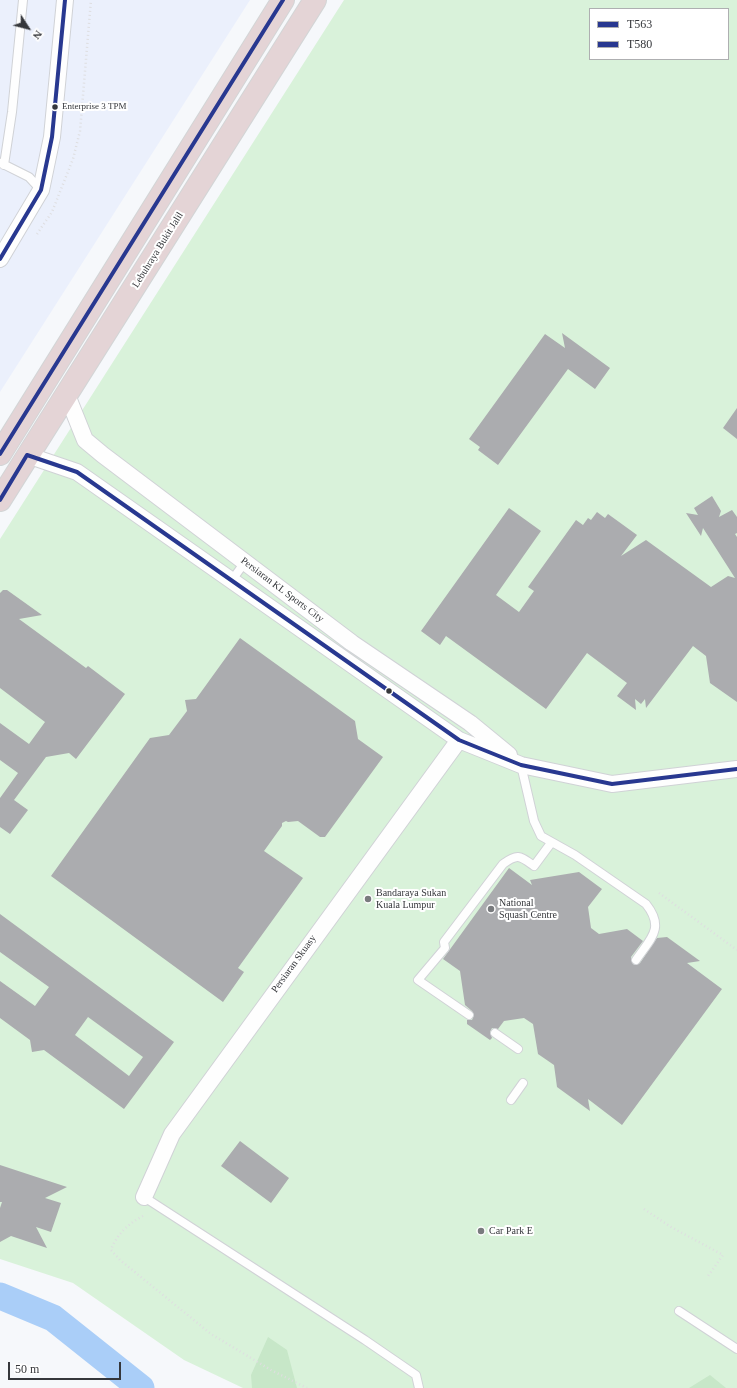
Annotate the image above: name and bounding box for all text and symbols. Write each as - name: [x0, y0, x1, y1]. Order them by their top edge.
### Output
- north arrow: [8, 8, 48, 48]
- legend: [589, 8, 729, 60]
- text: T563: [627, 17, 652, 31]
- text: N: [31, 28, 45, 42]
- text: T580: [627, 37, 652, 51]
- marker: Enterprise 3 TPM: [50, 102, 60, 112]
- place label: Enterprise 3 TPM: [62, 102, 126, 112]
- street label: Lebuhraya Bukit Jalil: [130, 210, 186, 290]
- street label: Persiaran KL Sports City: [238, 555, 326, 625]
- unlabelled marker: [384, 686, 394, 696]
- place label: Bandaraya Sukan Kuala Lumpur: [376, 887, 446, 910]
- marker: Bandaraya Sukan Kuala Lumpur: [363, 894, 373, 904]
- place label: National Squash Centre: [499, 897, 557, 920]
- marker: National Squash Centre: [486, 904, 496, 914]
- street label: Persiaran Skuasy: [269, 933, 319, 995]
- place label: Car Park E: [489, 1225, 533, 1237]
- marker: Car Park E: [476, 1226, 486, 1236]
- scale bar: [10, 1354, 123, 1380]
- text: 50 m: [15, 1362, 39, 1376]

